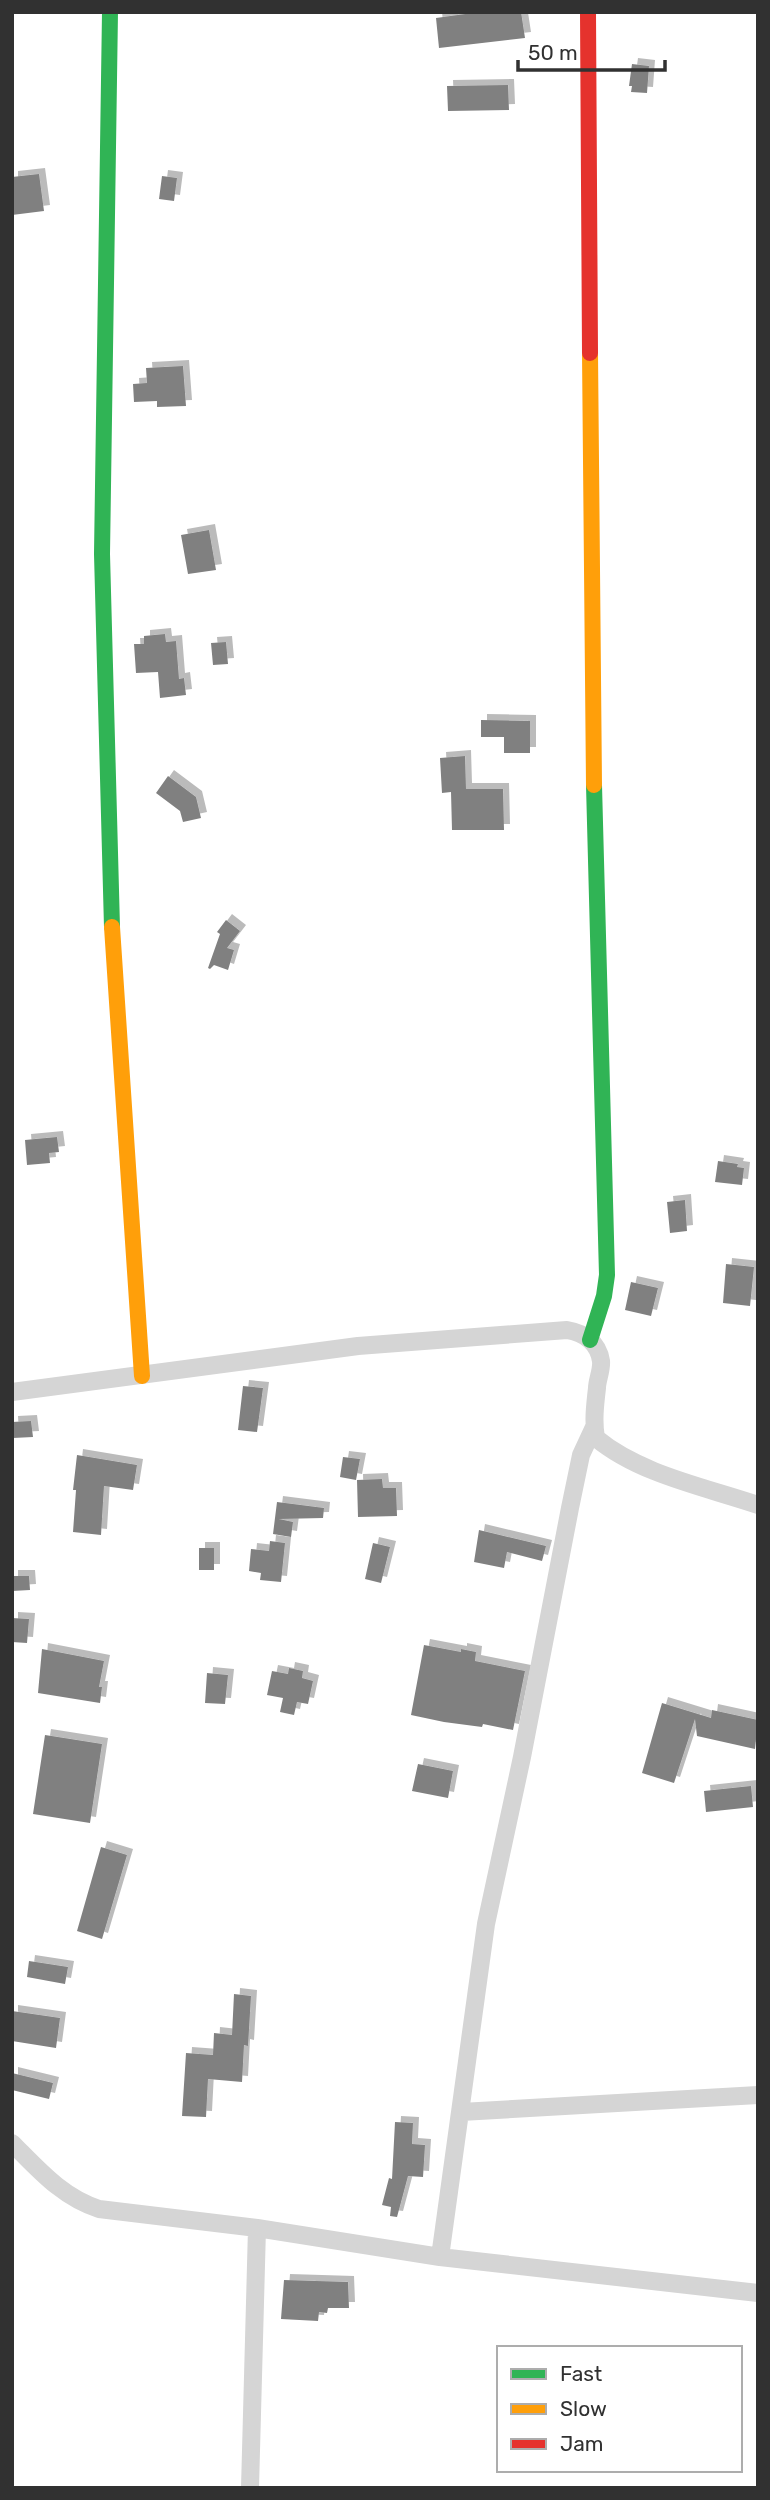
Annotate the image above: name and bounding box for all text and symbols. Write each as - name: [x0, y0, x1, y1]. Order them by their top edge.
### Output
- scale bar: [518, 28, 665, 72]
- text: 50 m: [528, 40, 578, 65]
- legend: [497, 2346, 742, 2472]
- text: Fast: [560, 2361, 602, 2386]
- text: Slow: [560, 2396, 607, 2421]
- text: Jam: [560, 2431, 604, 2456]

